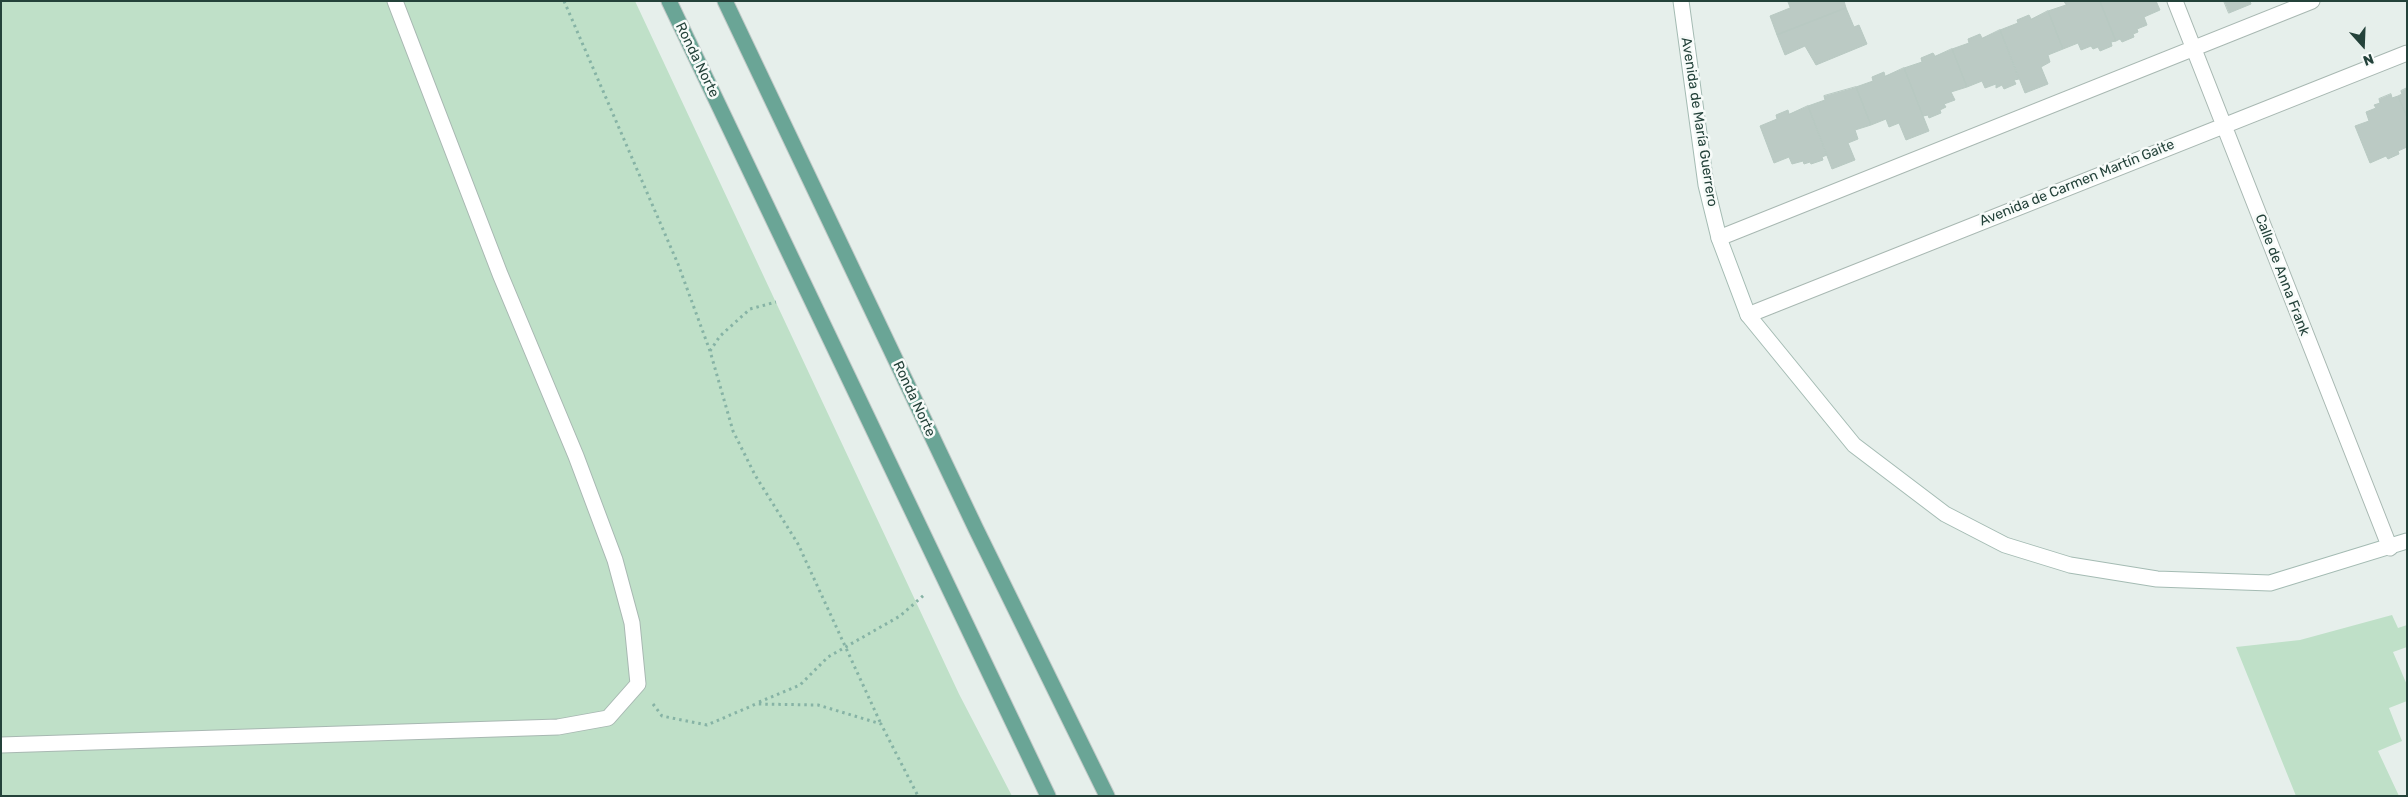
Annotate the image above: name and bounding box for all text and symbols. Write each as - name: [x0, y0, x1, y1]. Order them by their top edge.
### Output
- street label: Ronda Norte: [672, 20, 722, 100]
- north arrow: [2338, 20, 2388, 70]
- street label: Avenida de María Guerrero: [1677, 36, 1721, 208]
- text: N: [2361, 50, 2376, 69]
- street label: Avenida de Carmen Martín Gaite: [1977, 136, 2177, 230]
- street label: Calle de Anna Frank: [2251, 212, 2313, 338]
- street label: Ronda Norte: [889, 359, 939, 439]

